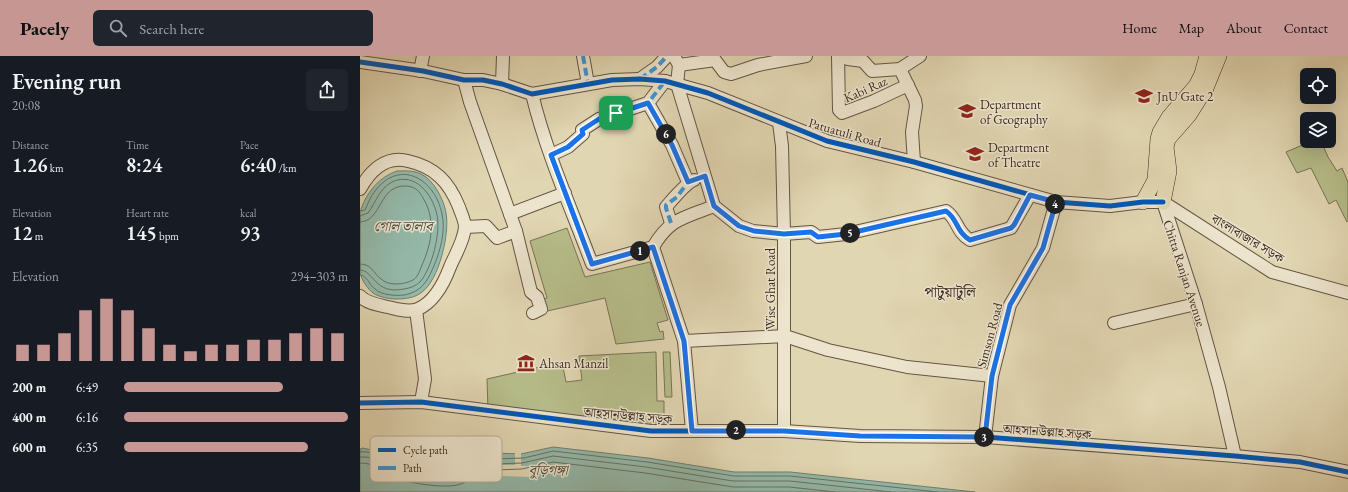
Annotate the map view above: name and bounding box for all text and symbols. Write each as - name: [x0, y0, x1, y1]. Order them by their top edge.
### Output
- search box: [93, 10, 373, 46]
- text: Pacely: [20, 16, 69, 41]
- icon: search: [107, 17, 129, 39]
- text: Search here: [139, 19, 204, 38]
- text: Home: [1122, 19, 1157, 37]
- text: Map: [1179, 19, 1204, 37]
- text: About: [1226, 19, 1262, 37]
- text: Contact: [1284, 19, 1328, 37]
- text: Evening run: [12, 67, 121, 96]
- map controls: [1300, 68, 1336, 148]
- button: locate: [1300, 68, 1336, 104]
- button: share: [306, 69, 348, 111]
- street label: Kabi Raz: [841, 72, 890, 107]
- school or university icon: JnU Gate 2: [1134, 86, 1154, 106]
- place label: JnU Gate 2: [1156, 88, 1214, 105]
- pin: [599, 96, 633, 130]
- place label: Department of Geography: [980, 96, 1048, 128]
- text: 20:08: [12, 97, 40, 114]
- school or university icon: Department of Geography: [957, 101, 977, 121]
- icon: arrive: [605, 102, 627, 124]
- button: layers: [1300, 112, 1336, 148]
- street label: Patuatuli Road: [807, 114, 884, 151]
- pin: 6: [656, 124, 676, 144]
- text: 6: [663, 127, 669, 141]
- text: Distance: [12, 138, 49, 152]
- text: Time: [126, 138, 149, 152]
- text: Pace: [240, 138, 258, 152]
- place label: Department of Theatre: [988, 139, 1049, 171]
- school or university icon: Department of Theatre: [965, 144, 985, 164]
- text: 1.26: [12, 152, 48, 178]
- text: 8:24: [126, 152, 162, 178]
- text: 6:40: [240, 152, 276, 178]
- text: km: [48, 161, 64, 175]
- text: /km: [276, 161, 297, 175]
- pin: 4: [1045, 194, 1065, 214]
- text: 4: [1052, 197, 1058, 211]
- text: Elevation: [12, 206, 52, 220]
- text: Heart rate: [126, 206, 169, 220]
- text: kcal: [240, 206, 257, 220]
- street label: বাংলাবাজার সড়ক: [1207, 210, 1288, 267]
- water label: গোল তালাব: [374, 217, 435, 235]
- street label: Chitta Ranjan Avenue: [1159, 218, 1210, 329]
- text: 12: [12, 220, 33, 246]
- text: 145: [126, 220, 157, 246]
- text: 93: [240, 220, 261, 246]
- pin: 5: [840, 223, 860, 243]
- text: 5: [847, 226, 853, 240]
- text: m: [33, 229, 43, 243]
- text: bpm: [157, 229, 179, 243]
- pin: 1: [630, 241, 650, 261]
- text: 1: [637, 244, 643, 258]
- street label: Wise Ghat Road: [762, 248, 779, 330]
- text: Elevation: [12, 268, 59, 285]
- text: 294–303 m: [291, 268, 348, 285]
- district label: পাটুয়াটুলি: [924, 282, 976, 301]
- street label: Simson Road: [973, 300, 1006, 370]
- museum icon: Ahsan Manzil: [516, 353, 536, 373]
- place label: Ahsan Manzil: [538, 355, 608, 372]
- text: 200 m: [12, 379, 46, 396]
- text: 6:49: [76, 379, 98, 396]
- street label: আহসানউল্লাহ সড়ক: [582, 403, 674, 428]
- text: 400 m: [12, 409, 46, 426]
- text: 6:16: [76, 409, 98, 426]
- pin: 2: [726, 420, 746, 440]
- street label: আহসানউল্লাহ সড়ক: [1001, 420, 1093, 443]
- text: 2: [733, 423, 739, 437]
- pin: 3: [974, 427, 994, 447]
- text: 3: [981, 430, 987, 444]
- legend: [370, 436, 502, 482]
- text: 600 m: [12, 439, 46, 456]
- text: 6:35: [76, 439, 98, 456]
- text: Cycle path: [403, 443, 448, 457]
- text: Path: [403, 461, 422, 475]
- water label: বুড়িগঙ্গা: [529, 461, 570, 480]

